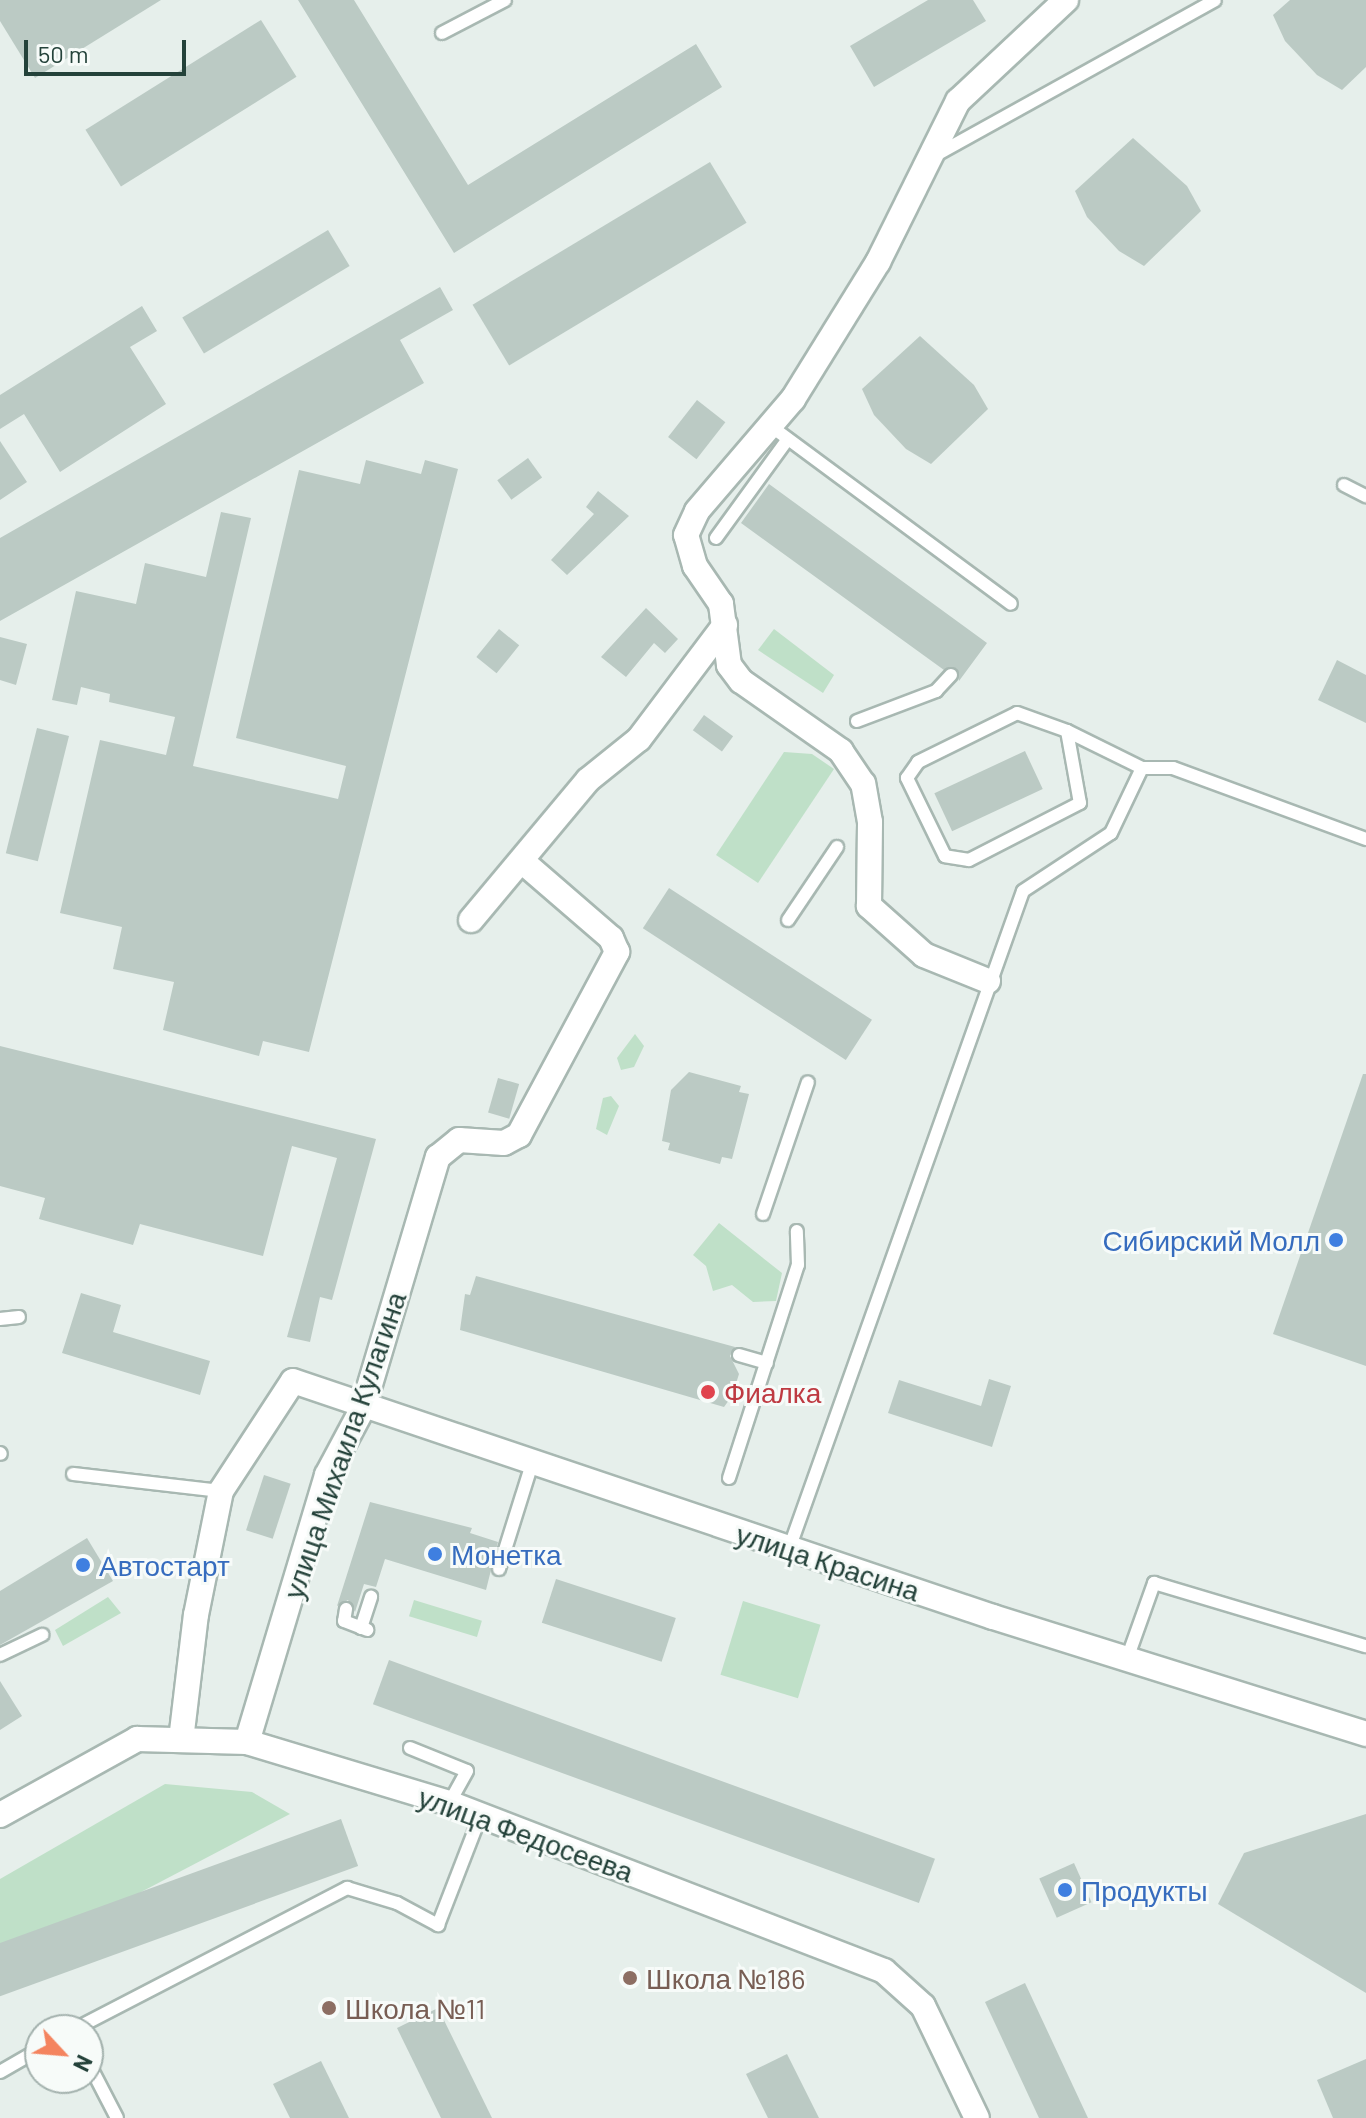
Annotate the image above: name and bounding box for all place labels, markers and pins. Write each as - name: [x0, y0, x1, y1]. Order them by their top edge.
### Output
- place label: Сибирский Молл: [1102, 1223, 1320, 1257]
- marker: Сибирский Молл: [1327, 1231, 1345, 1249]
- place label: Фиалка: [724, 1375, 821, 1409]
- marker: Фиалка: [699, 1383, 717, 1401]
- place label: Монетка: [451, 1537, 562, 1571]
- marker: Монетка: [426, 1545, 444, 1563]
- place label: Автостарт: [99, 1548, 230, 1582]
- marker: Автостарт: [74, 1556, 92, 1574]
- place label: Продукты: [1081, 1873, 1208, 1907]
- marker: Продукты: [1056, 1881, 1074, 1899]
- place label: Школа №186: [646, 1961, 806, 1995]
- marker: Школа №186: [621, 1969, 639, 1987]
- place label: Школа №11: [345, 1991, 485, 2025]
- marker: Школа №11: [320, 1999, 338, 2017]

